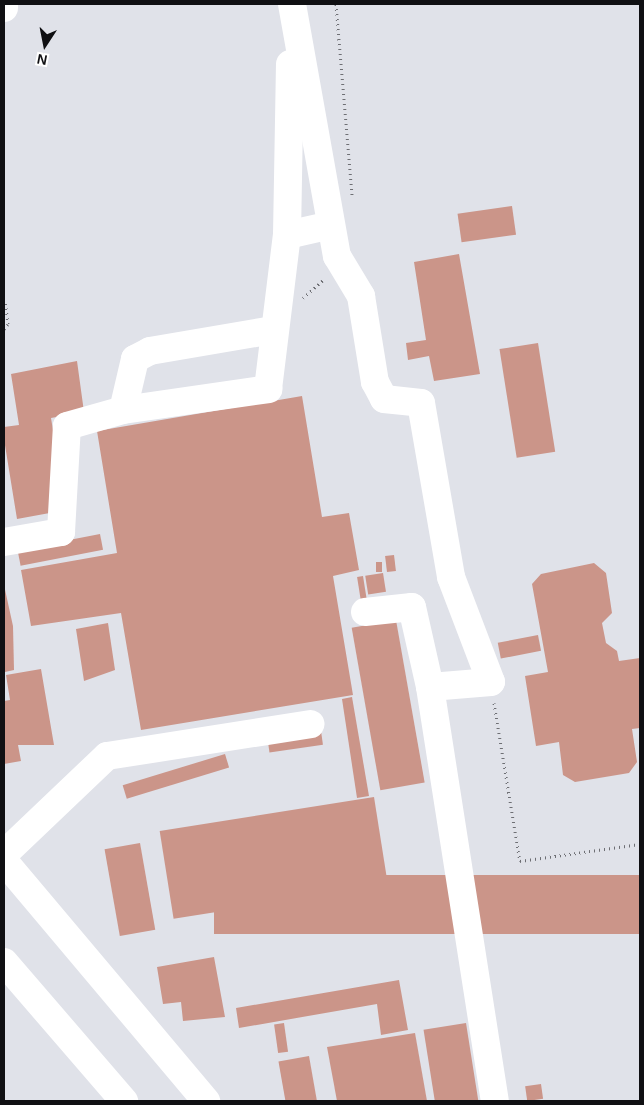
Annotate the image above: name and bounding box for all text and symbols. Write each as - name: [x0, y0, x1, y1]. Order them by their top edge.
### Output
- north arrow: [20, 20, 70, 70]
- text: N: [36, 51, 49, 69]

